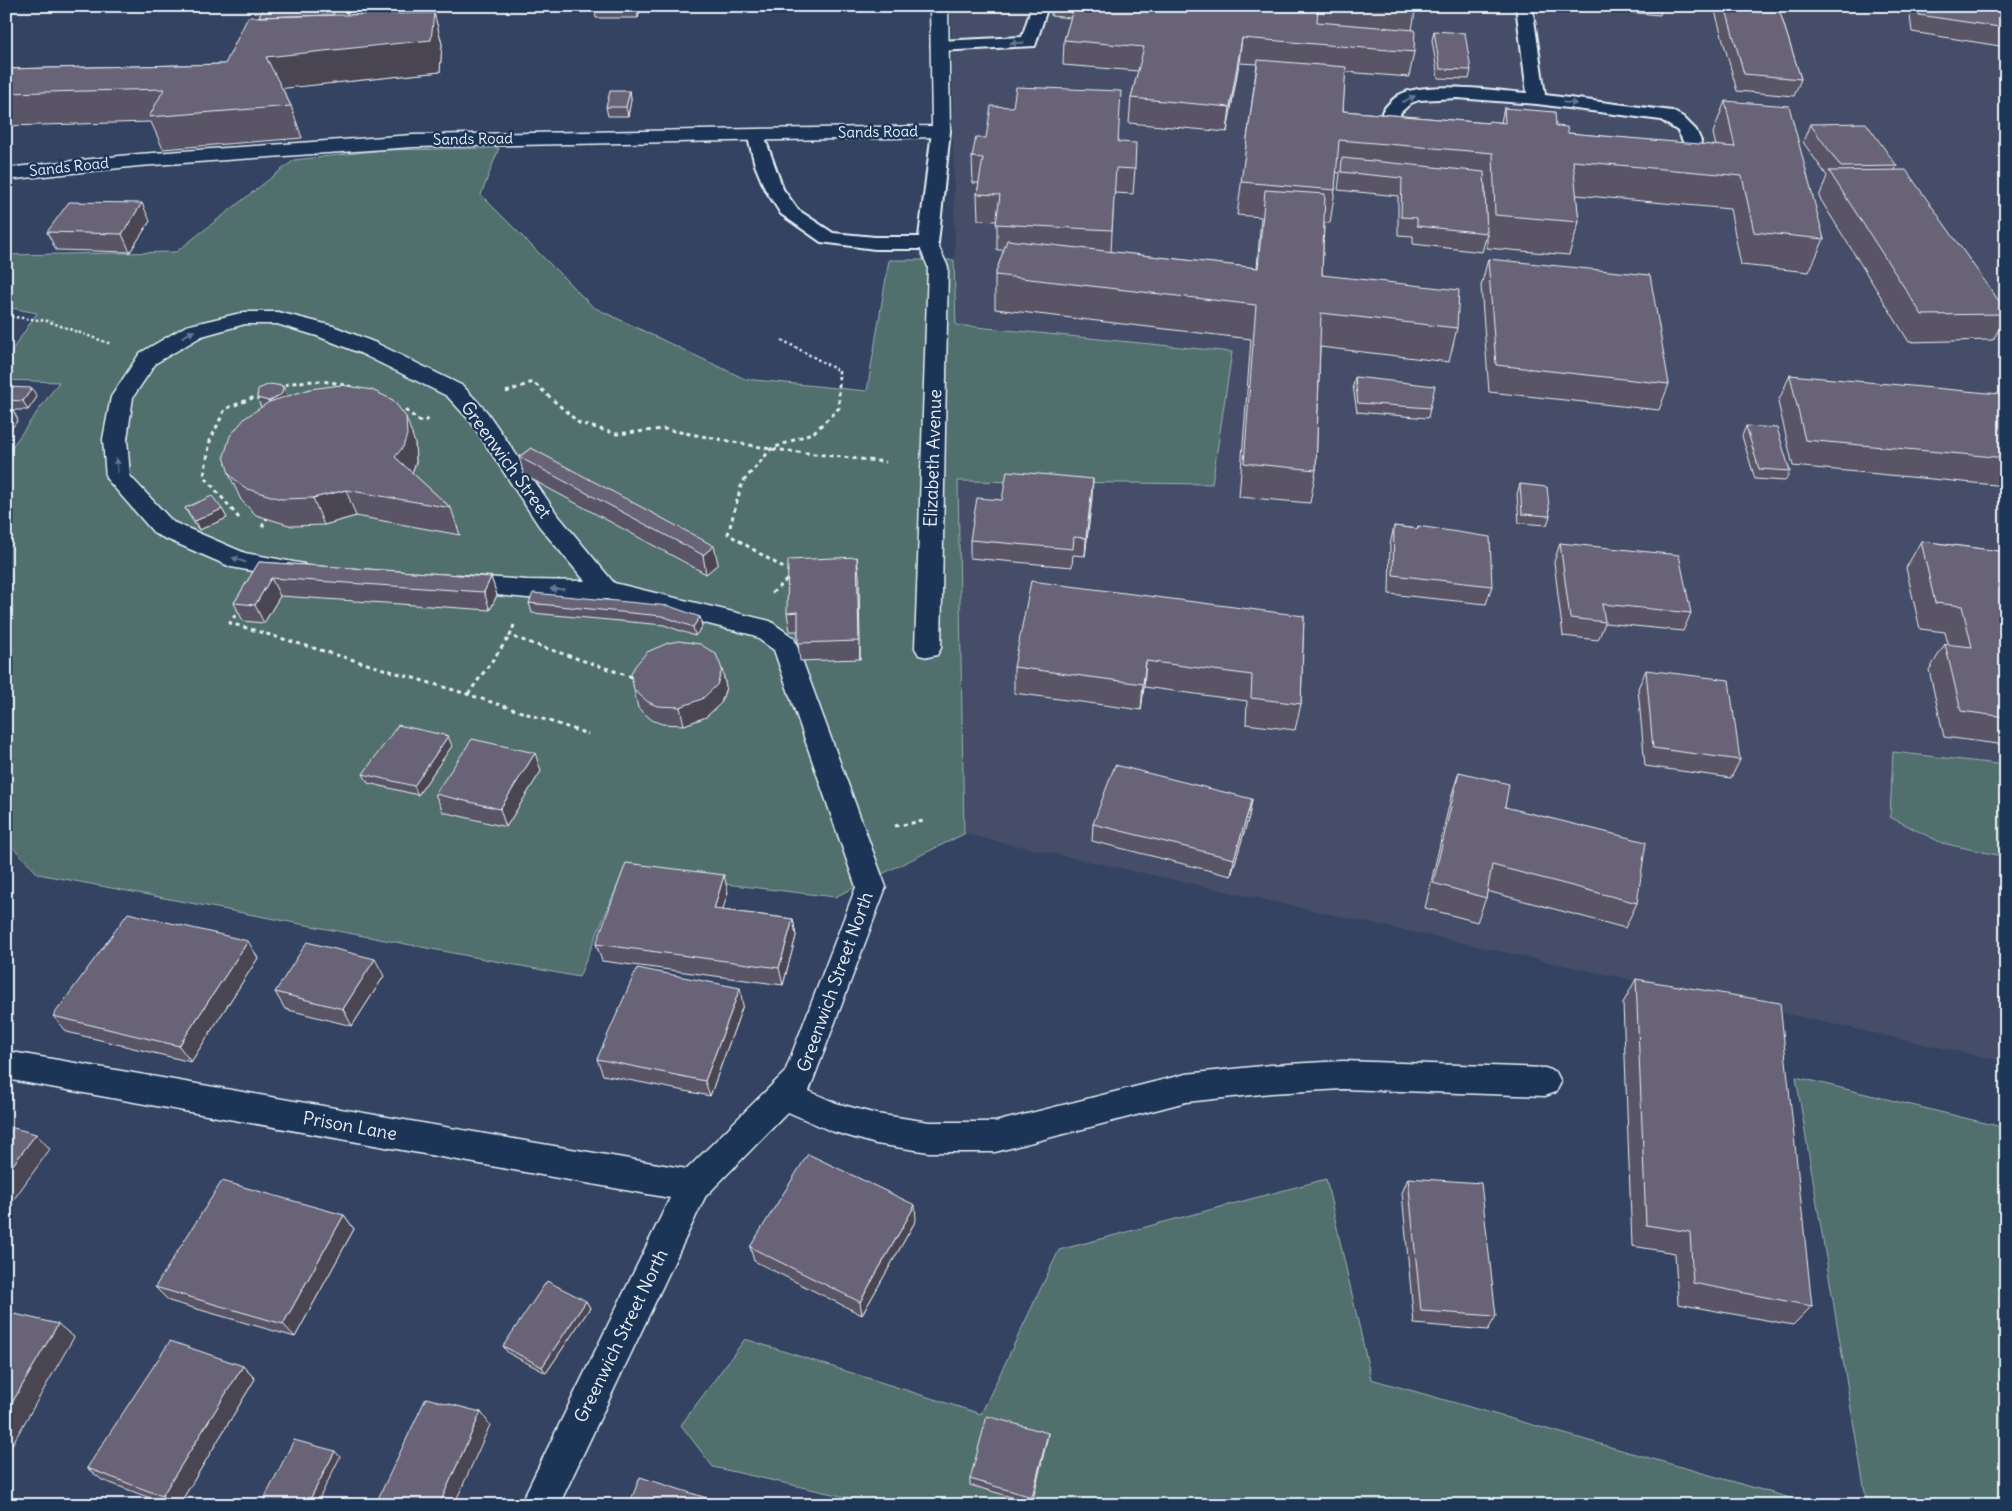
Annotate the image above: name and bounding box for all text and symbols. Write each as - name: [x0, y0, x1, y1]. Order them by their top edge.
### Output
- one-way arrow: [1009, 39, 1025, 47]
- one-way arrow: [1401, 94, 1416, 103]
- one-way arrow: [1562, 99, 1578, 107]
- street label: Sands Road: [838, 121, 918, 142]
- street label: Sands Road: [433, 128, 513, 149]
- street label: Sands Road: [28, 153, 110, 180]
- one-way arrow: [182, 330, 195, 339]
- street label: Elizabeth Avenue: [919, 389, 946, 527]
- street label: Greenwich Street: [456, 396, 557, 523]
- one-way arrow: [113, 457, 121, 473]
- one-way arrow: [231, 556, 246, 564]
- one-way arrow: [549, 585, 565, 593]
- street label: Greenwich Street North: [791, 889, 878, 1075]
- street label: Prison Lane: [301, 1106, 399, 1145]
- street label: Greenwich Street North: [569, 1245, 673, 1426]

